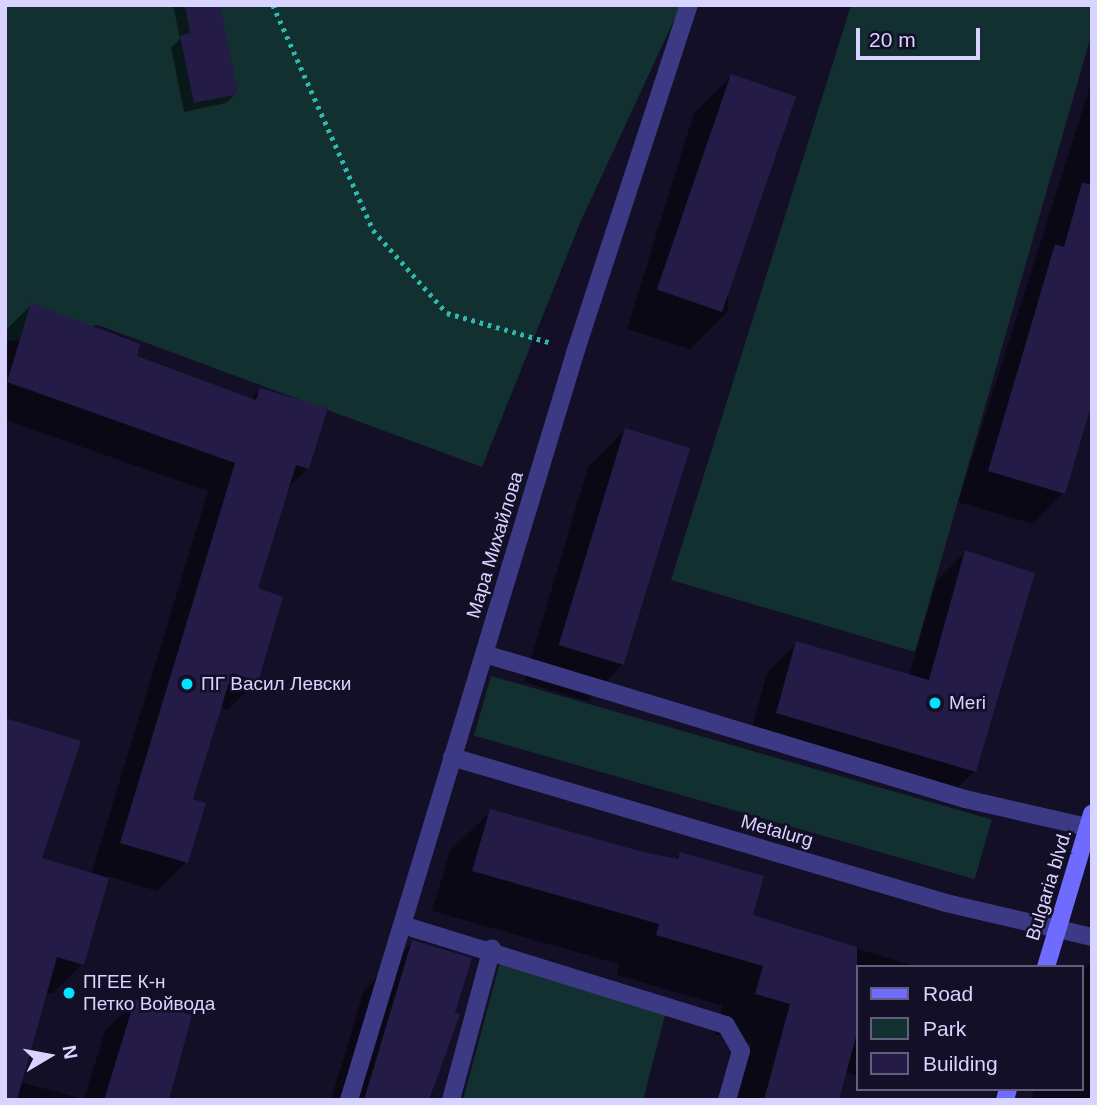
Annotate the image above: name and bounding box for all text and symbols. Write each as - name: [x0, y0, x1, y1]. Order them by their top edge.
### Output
- scale bar: [859, 14, 983, 58]
- text: 20 m: [869, 28, 916, 51]
- street label: Мара Михайлова: [462, 469, 528, 621]
- place label: ПГ Васил Левски: [201, 673, 351, 695]
- marker: ПГ Васил Левски: [179, 676, 195, 692]
- place label: Meri: [949, 692, 986, 714]
- marker: Meri: [927, 695, 943, 711]
- street label: Metalurg: [738, 810, 816, 852]
- street label: Bulgaria blvd.: [1021, 827, 1077, 943]
- legend: [856, 965, 1083, 1091]
- place label: ПГЕЕ К-н Петко Войвода: [83, 971, 215, 1015]
- text: Road: [923, 982, 973, 1005]
- marker: ПГЕЕ К-н Петко Войвода: [61, 985, 77, 1001]
- text: Park: [923, 1017, 966, 1040]
- north arrow: [14, 1021, 84, 1091]
- text: N: [59, 1044, 82, 1061]
- text: Building: [923, 1052, 998, 1075]

